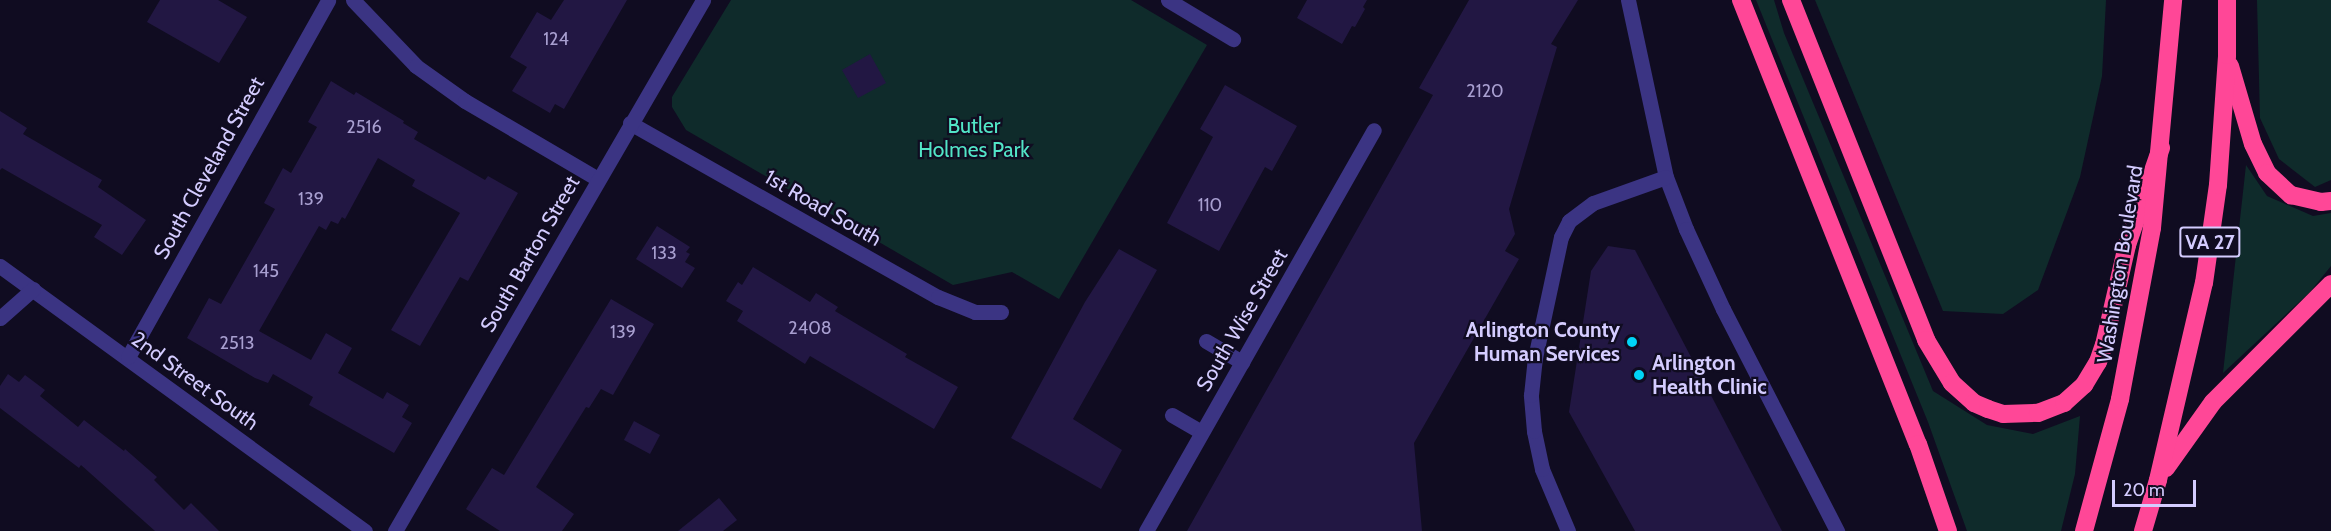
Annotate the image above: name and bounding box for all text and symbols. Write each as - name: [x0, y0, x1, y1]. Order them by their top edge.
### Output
- house number: 124: [543, 28, 569, 50]
- street label: South Cleveland Street: [148, 72, 270, 264]
- house number: 2120: [1466, 80, 1504, 102]
- park label: Butler Holmes Park: [918, 113, 1030, 163]
- house number: 2516: [346, 116, 382, 138]
- street label: Washington Boulevard: [2092, 163, 2148, 365]
- street label: 1st Road South: [760, 164, 886, 252]
- street label: South Barton Street: [475, 171, 585, 337]
- house number: 139: [298, 188, 324, 210]
- house number: 110: [1198, 194, 1222, 216]
- road number: VA 27: [2178, 225, 2242, 259]
- house number: 133: [651, 242, 677, 264]
- street label: South Wise Street: [1191, 244, 1293, 396]
- house number: 145: [253, 260, 279, 282]
- house number: 2408: [788, 317, 832, 339]
- place label: Arlington County Human Services: [1466, 317, 1620, 367]
- house number: 139: [610, 321, 636, 343]
- street label: 2nd Street South: [126, 326, 264, 436]
- house number: 2513: [220, 332, 254, 354]
- marker: Arlington County Human Services: [1625, 335, 1639, 349]
- place label: Arlington Health Clinic: [1652, 350, 1767, 400]
- marker: Arlington Health Clinic: [1630, 366, 1648, 384]
- scale bar: [2115, 468, 2199, 506]
- text: 20 m: [2123, 479, 2165, 501]

